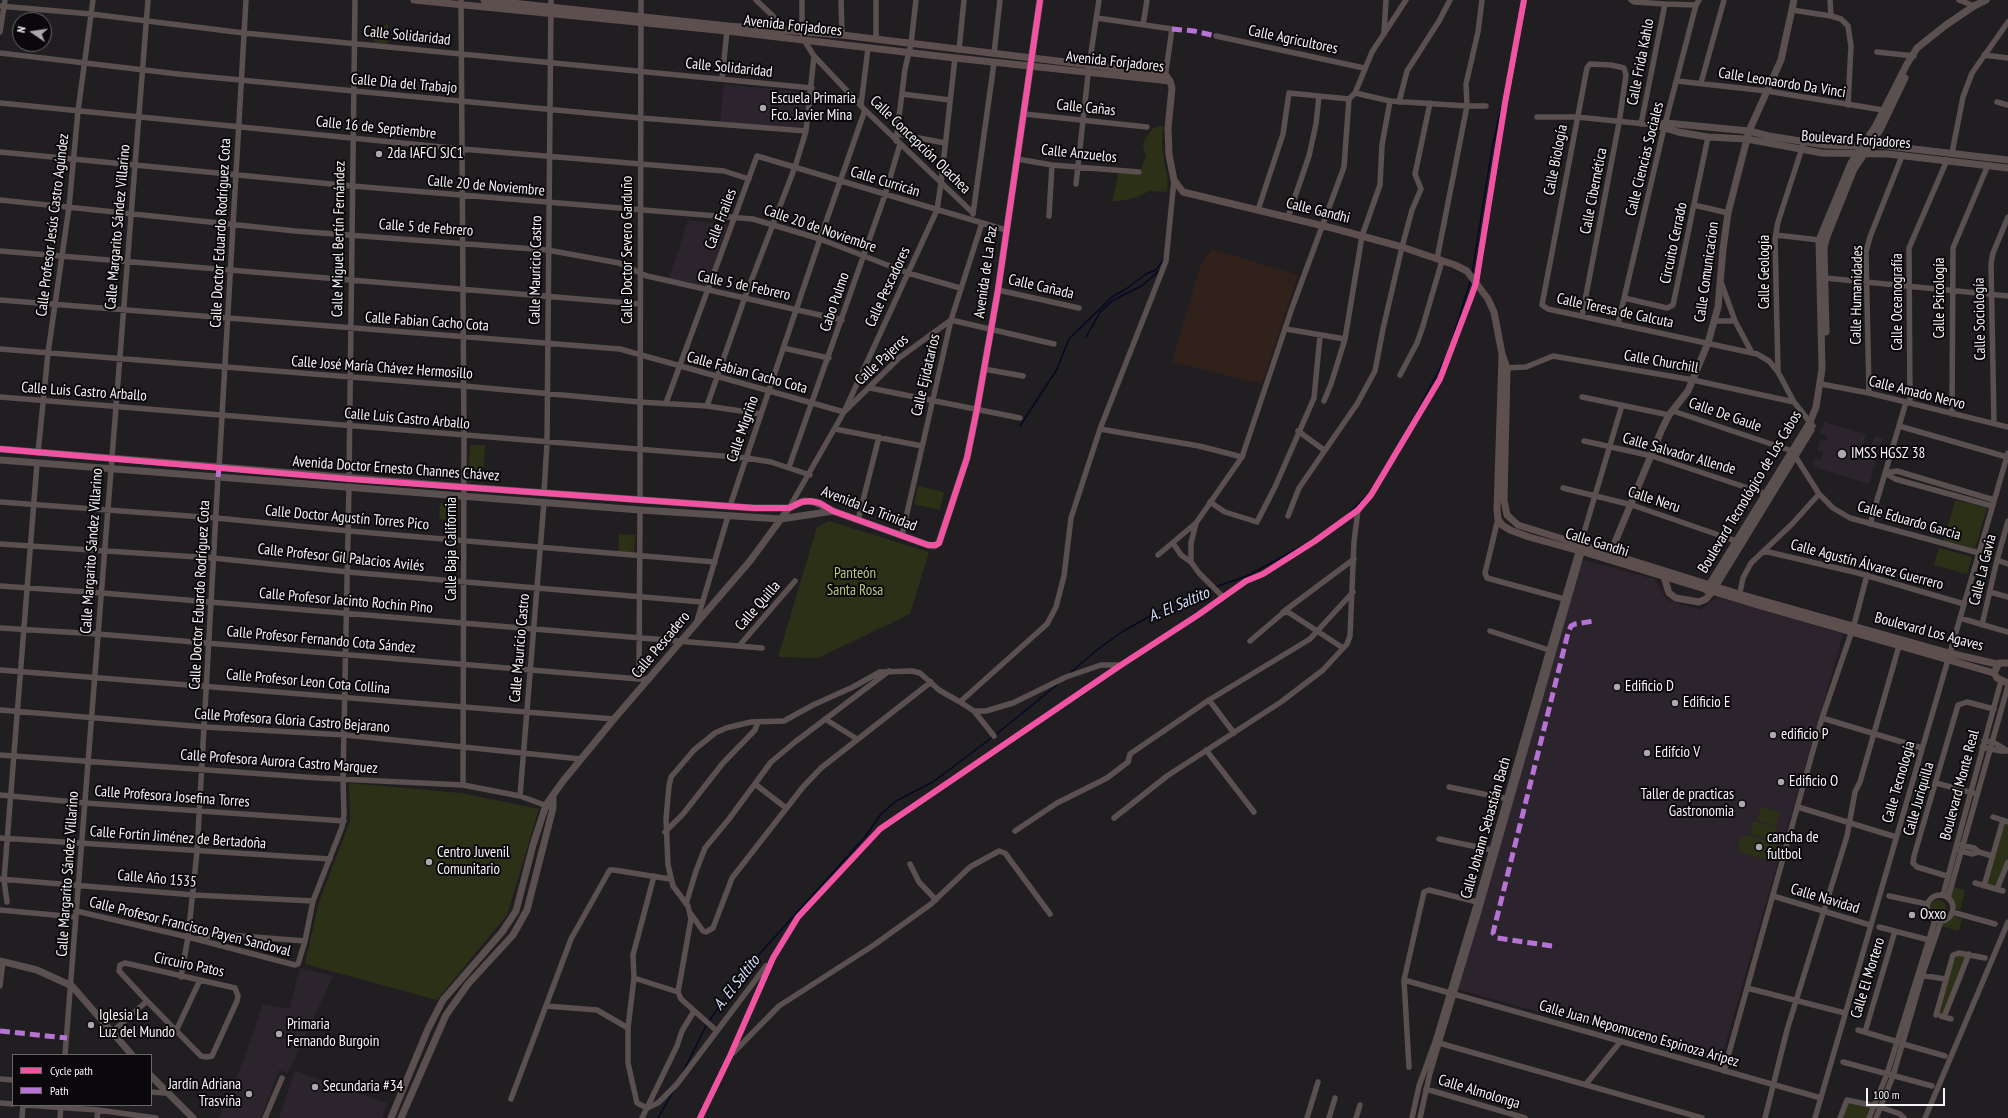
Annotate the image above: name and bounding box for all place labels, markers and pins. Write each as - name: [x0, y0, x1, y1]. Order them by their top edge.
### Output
- place label: Escuela Primaria Fco. Javier Mina: [771, 90, 856, 125]
- marker: Escuela Primaria Fco. Javier Mina: [758, 103, 768, 113]
- place label: 2da IAFCJ SJC1: [387, 145, 464, 163]
- marker: 2da IAFCJ SJC1: [374, 149, 384, 159]
- place label: IMSS HGSZ 38: [1851, 445, 1925, 463]
- marker: IMSS HGSZ 38: [1836, 448, 1848, 460]
- place label: Edificio D: [1625, 678, 1674, 696]
- marker: Edificio D: [1612, 682, 1622, 692]
- place label: Edificio E: [1683, 694, 1730, 712]
- marker: Edificio E: [1670, 698, 1680, 708]
- place label: edificio P: [1781, 726, 1829, 744]
- marker: edificio P: [1768, 730, 1778, 740]
- place label: Edifcio V: [1655, 744, 1700, 762]
- marker: Edifcio V: [1642, 748, 1652, 758]
- place label: Edificio O: [1789, 773, 1838, 791]
- marker: Edificio O: [1776, 777, 1786, 787]
- place label: Taller de practicas Gastronomia: [1640, 786, 1734, 821]
- marker: Taller de practicas Gastronomia: [1737, 799, 1747, 809]
- place label: cancha de fultbol: [1767, 829, 1819, 864]
- marker: cancha de fultbol: [1754, 842, 1764, 852]
- place label: Centro Juvenil Comunitario: [437, 844, 510, 879]
- marker: Centro Juvenil Comunitario: [424, 857, 434, 867]
- place label: Oxxo: [1920, 906, 1946, 924]
- marker: Oxxo: [1907, 910, 1917, 920]
- place label: Iglesia La Luz del Mundo: [99, 1007, 175, 1042]
- place label: Primaria Fernando Burgoin: [287, 1016, 379, 1051]
- marker: Iglesia La Luz del Mundo: [86, 1020, 96, 1030]
- marker: Primaria Fernando Burgoin: [274, 1029, 284, 1039]
- place label: Jardín Adriana Trasviña: [168, 1076, 241, 1111]
- place label: Secundaria #34: [323, 1078, 403, 1096]
- marker: Secundaria #34: [310, 1082, 320, 1092]
- marker: Jardín Adriana Trasviña: [244, 1089, 254, 1099]

